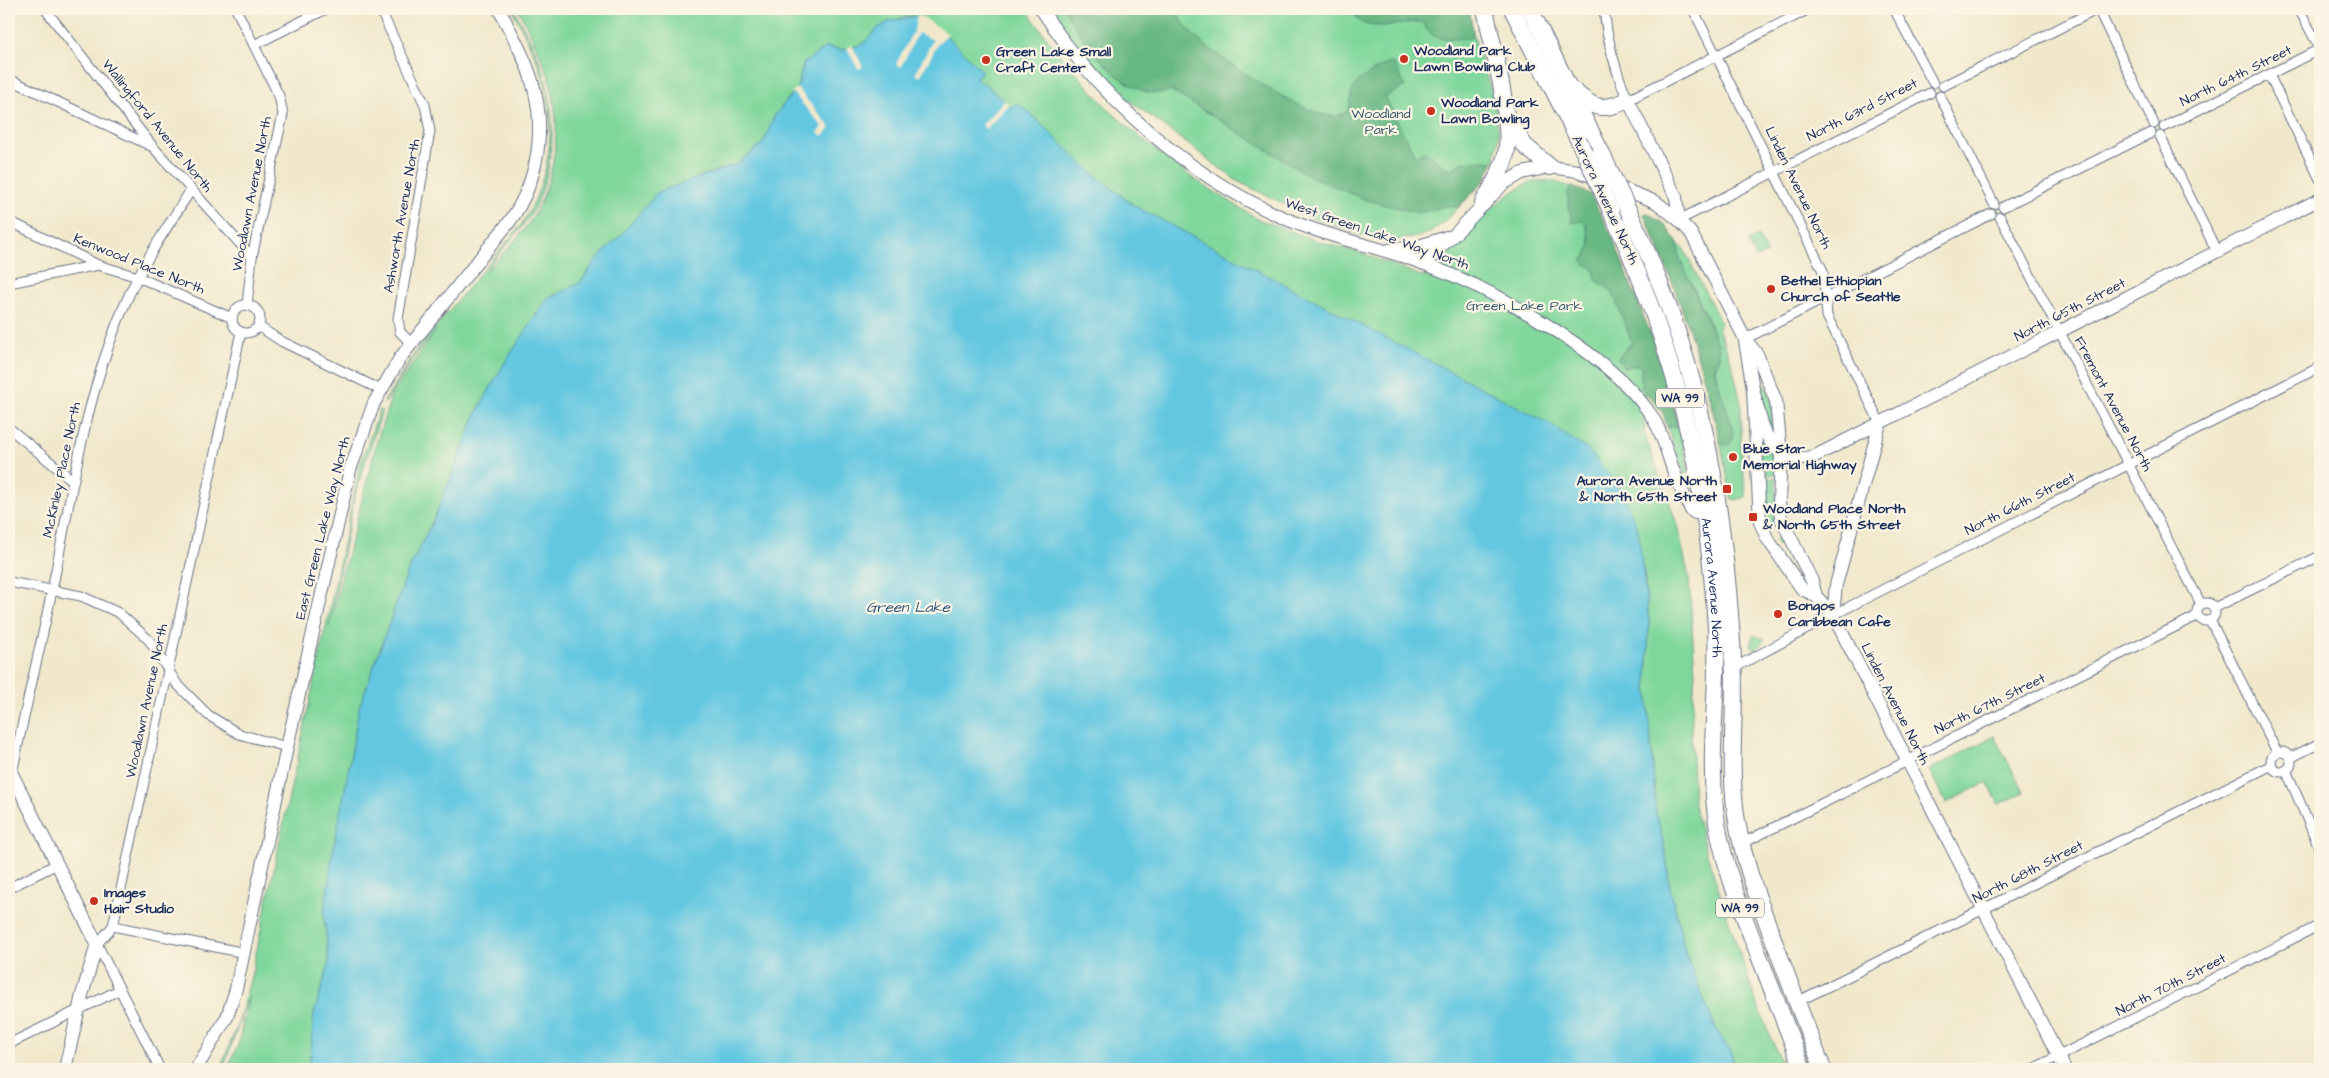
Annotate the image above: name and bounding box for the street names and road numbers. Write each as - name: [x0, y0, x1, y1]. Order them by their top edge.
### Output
- street label: North 64th Street: [2177, 40, 2296, 112]
- street label: Wallingford Avenue North: [97, 55, 217, 197]
- street label: North 63rd Street: [1803, 73, 1921, 147]
- street label: Woodlawn Avenue North: [227, 115, 277, 273]
- street label: Linden Avenue North: [1760, 123, 1836, 253]
- street label: Aurora Avenue North: [1566, 132, 1644, 268]
- street label: Ashworth Avenue North: [379, 137, 425, 295]
- street label: West Green Lake Way North: [1282, 193, 1472, 275]
- street label: Kenwood Place North: [70, 228, 208, 300]
- street label: North 65th Street: [2011, 273, 2129, 347]
- street label: Fremont Avenue North: [2069, 333, 2157, 475]
- road number: WA 99: [1656, 388, 1704, 408]
- street label: McKinley Place North: [38, 400, 86, 540]
- street label: East Green Lake Way North: [291, 434, 355, 622]
- street label: North 66th Street: [1961, 467, 2079, 540]
- street label: Aurora Avenue North: [1695, 516, 1726, 658]
- street label: Woodlawn Avenue North: [121, 622, 173, 780]
- street label: Linden Avenue North: [1856, 640, 1934, 768]
- street label: North 67th Street: [1931, 668, 2049, 740]
- street label: North 68th Street: [1969, 835, 2087, 909]
- road number: WA 99: [1716, 898, 1764, 918]
- street label: North 70th Street: [2112, 948, 2230, 1021]

